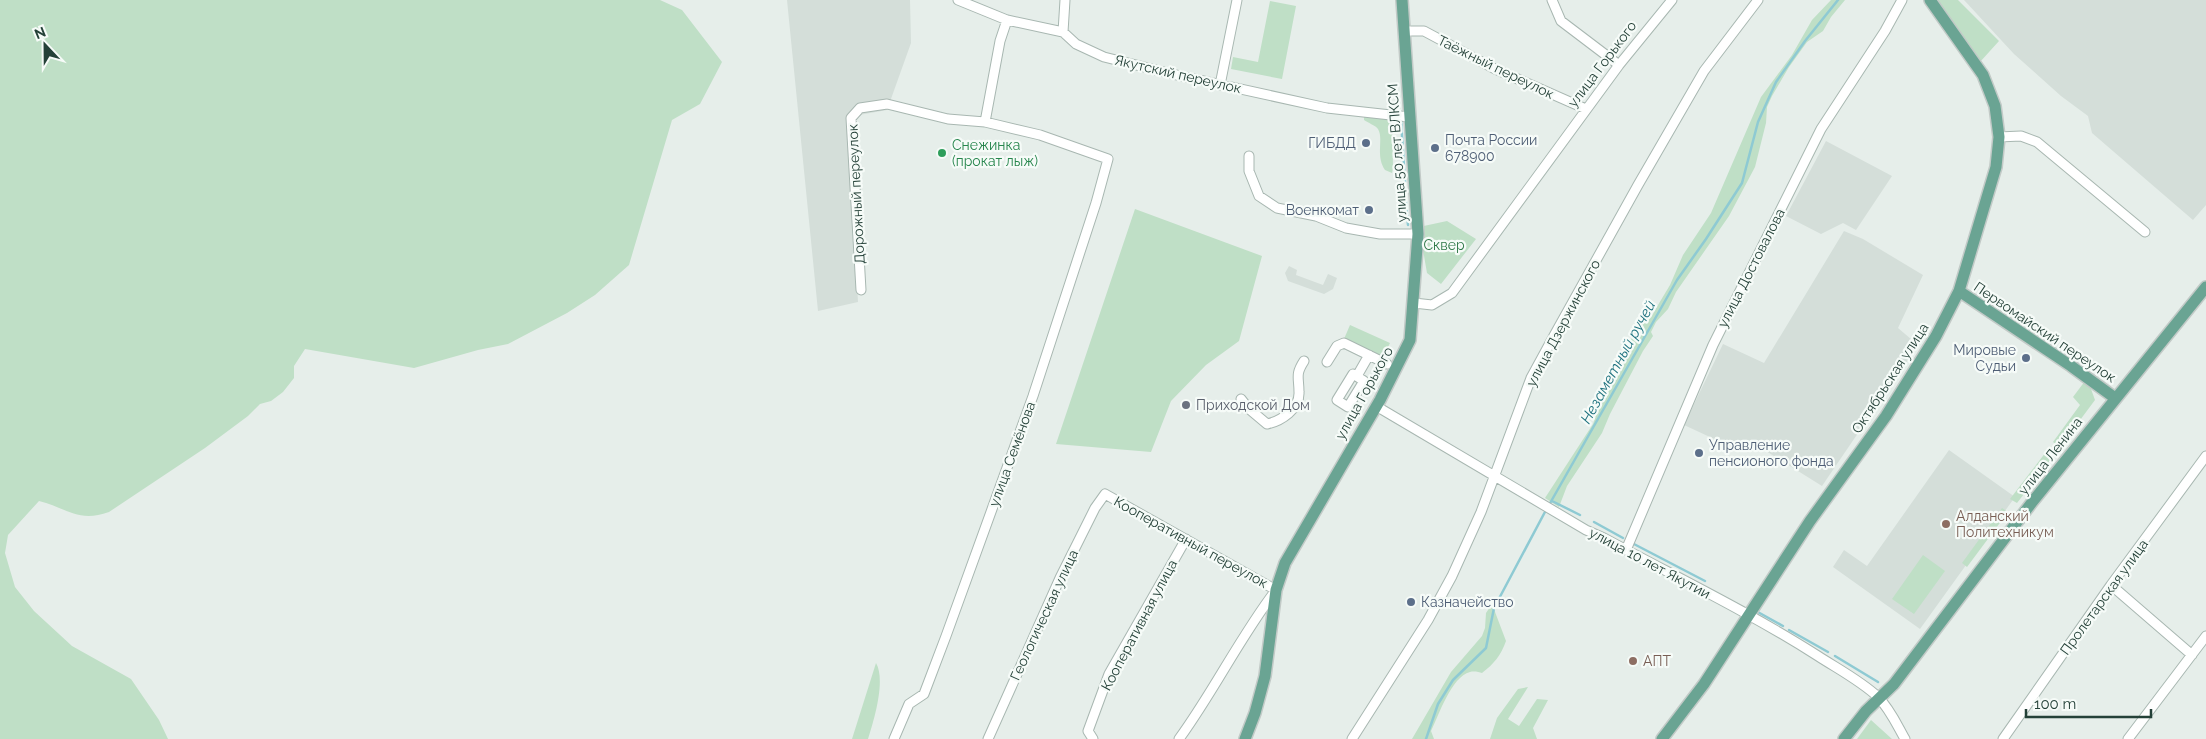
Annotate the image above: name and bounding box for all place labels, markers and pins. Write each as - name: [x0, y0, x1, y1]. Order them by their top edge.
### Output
- place label: Почта России 678900: [1445, 132, 1537, 164]
- place label: ГИБДД: [1308, 135, 1356, 151]
- place label: Снежинка (прокат лыж): [952, 137, 1038, 169]
- marker: ГИБДД: [1360, 137, 1372, 149]
- marker: Почта России 678900: [1429, 142, 1441, 154]
- marker: Снежинка (прокат лыж): [936, 147, 948, 159]
- place label: Военкомат: [1286, 202, 1359, 218]
- marker: Военкомат: [1363, 204, 1375, 216]
- place label: Мировые Судьи: [1953, 342, 2016, 374]
- marker: Мировые Судьи: [2020, 352, 2032, 364]
- place label: Приходской Дом: [1196, 397, 1310, 413]
- marker: Приходской Дом: [1180, 399, 1192, 411]
- place label: Управление пенсионого фонда: [1709, 437, 1834, 469]
- marker: Управление пенсионого фонда: [1693, 447, 1705, 459]
- place label: Алданский Политехникум: [1956, 508, 2054, 540]
- marker: Алданский Политехникум: [1940, 518, 1952, 530]
- place label: Казначейство: [1421, 594, 1514, 610]
- marker: Казначейство: [1405, 596, 1417, 608]
- place label: АПТ: [1643, 653, 1671, 669]
- marker: АПТ: [1627, 655, 1639, 667]

